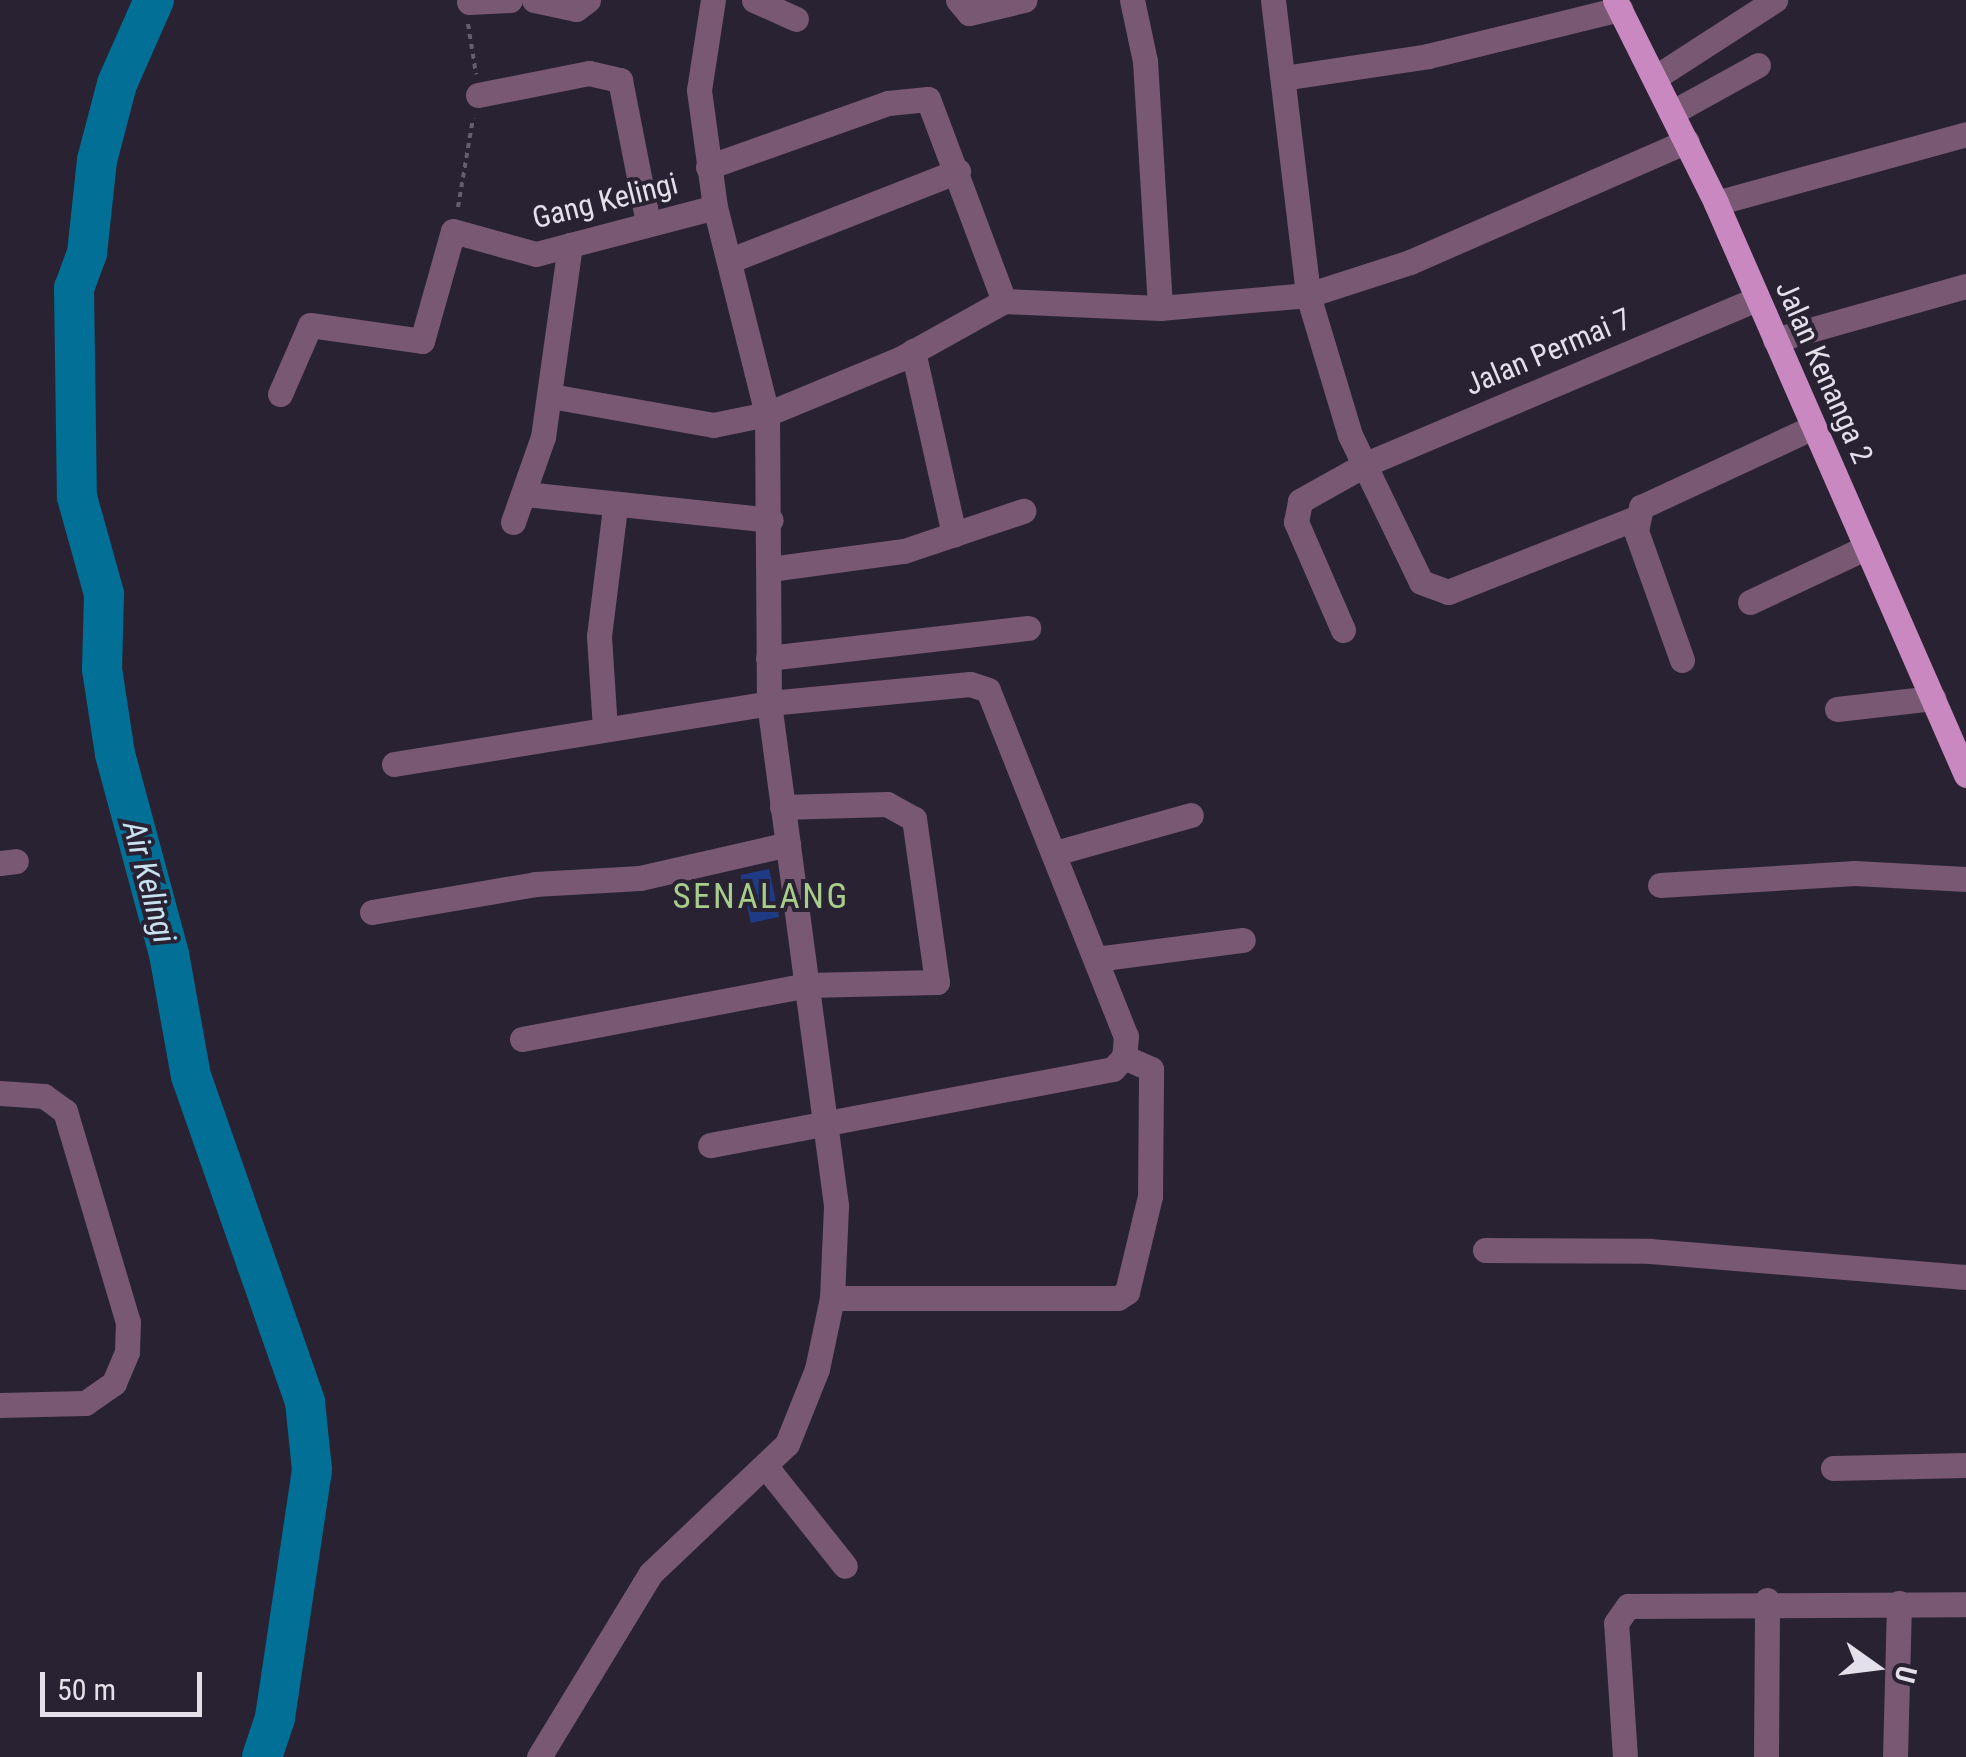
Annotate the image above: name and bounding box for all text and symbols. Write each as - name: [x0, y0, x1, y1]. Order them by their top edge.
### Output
- street label: Gang Kelingi: [529, 166, 681, 236]
- street label: Jalan Kenanga 2: [1768, 275, 1880, 469]
- street label: Jalan Permai 7: [1460, 301, 1636, 403]
- water label: Air Kelingi: [114, 817, 184, 947]
- district label: SENALANG: [672, 876, 850, 918]
- north arrow: [1826, 1617, 1926, 1717]
- scale bar: [45, 1652, 208, 1714]
- text: U: [1888, 1663, 1924, 1686]
- text: 50 m: [57, 1672, 116, 1707]

